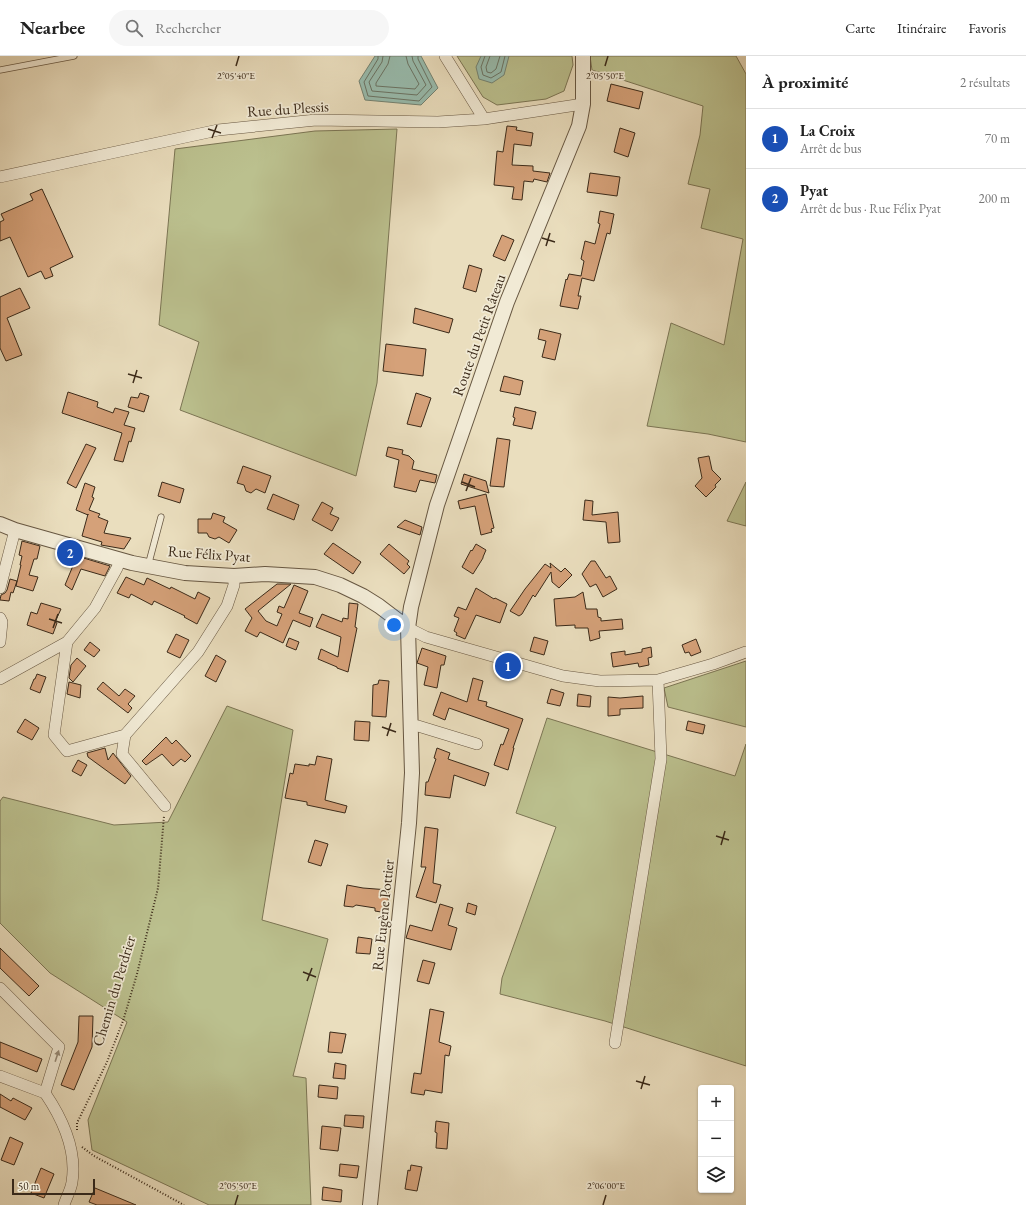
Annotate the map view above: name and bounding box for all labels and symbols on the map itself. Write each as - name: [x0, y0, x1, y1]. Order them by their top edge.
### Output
- text: 2°05'40"E: [217, 69, 255, 82]
- text: 2°05'50"E: [586, 69, 624, 82]
- street label: Rue du Plessis: [246, 96, 330, 121]
- street label: Route du Petit Râteau: [448, 271, 509, 399]
- pin: 2: [57, 538, 83, 568]
- street label: Rue Félix Pyat: [167, 541, 251, 566]
- your location: [384, 615, 404, 635]
- pin: 1: [495, 651, 521, 681]
- street label: Rue Eugène Pottier: [367, 858, 398, 972]
- street label: Chemin du Perdrier: [88, 933, 139, 1048]
- one-way arrow: [54, 1049, 60, 1061]
- scale bar: [12, 1177, 95, 1196]
- text: 2°05'50"E: [219, 1179, 257, 1192]
- text: 2°06'00"E: [587, 1179, 625, 1192]

